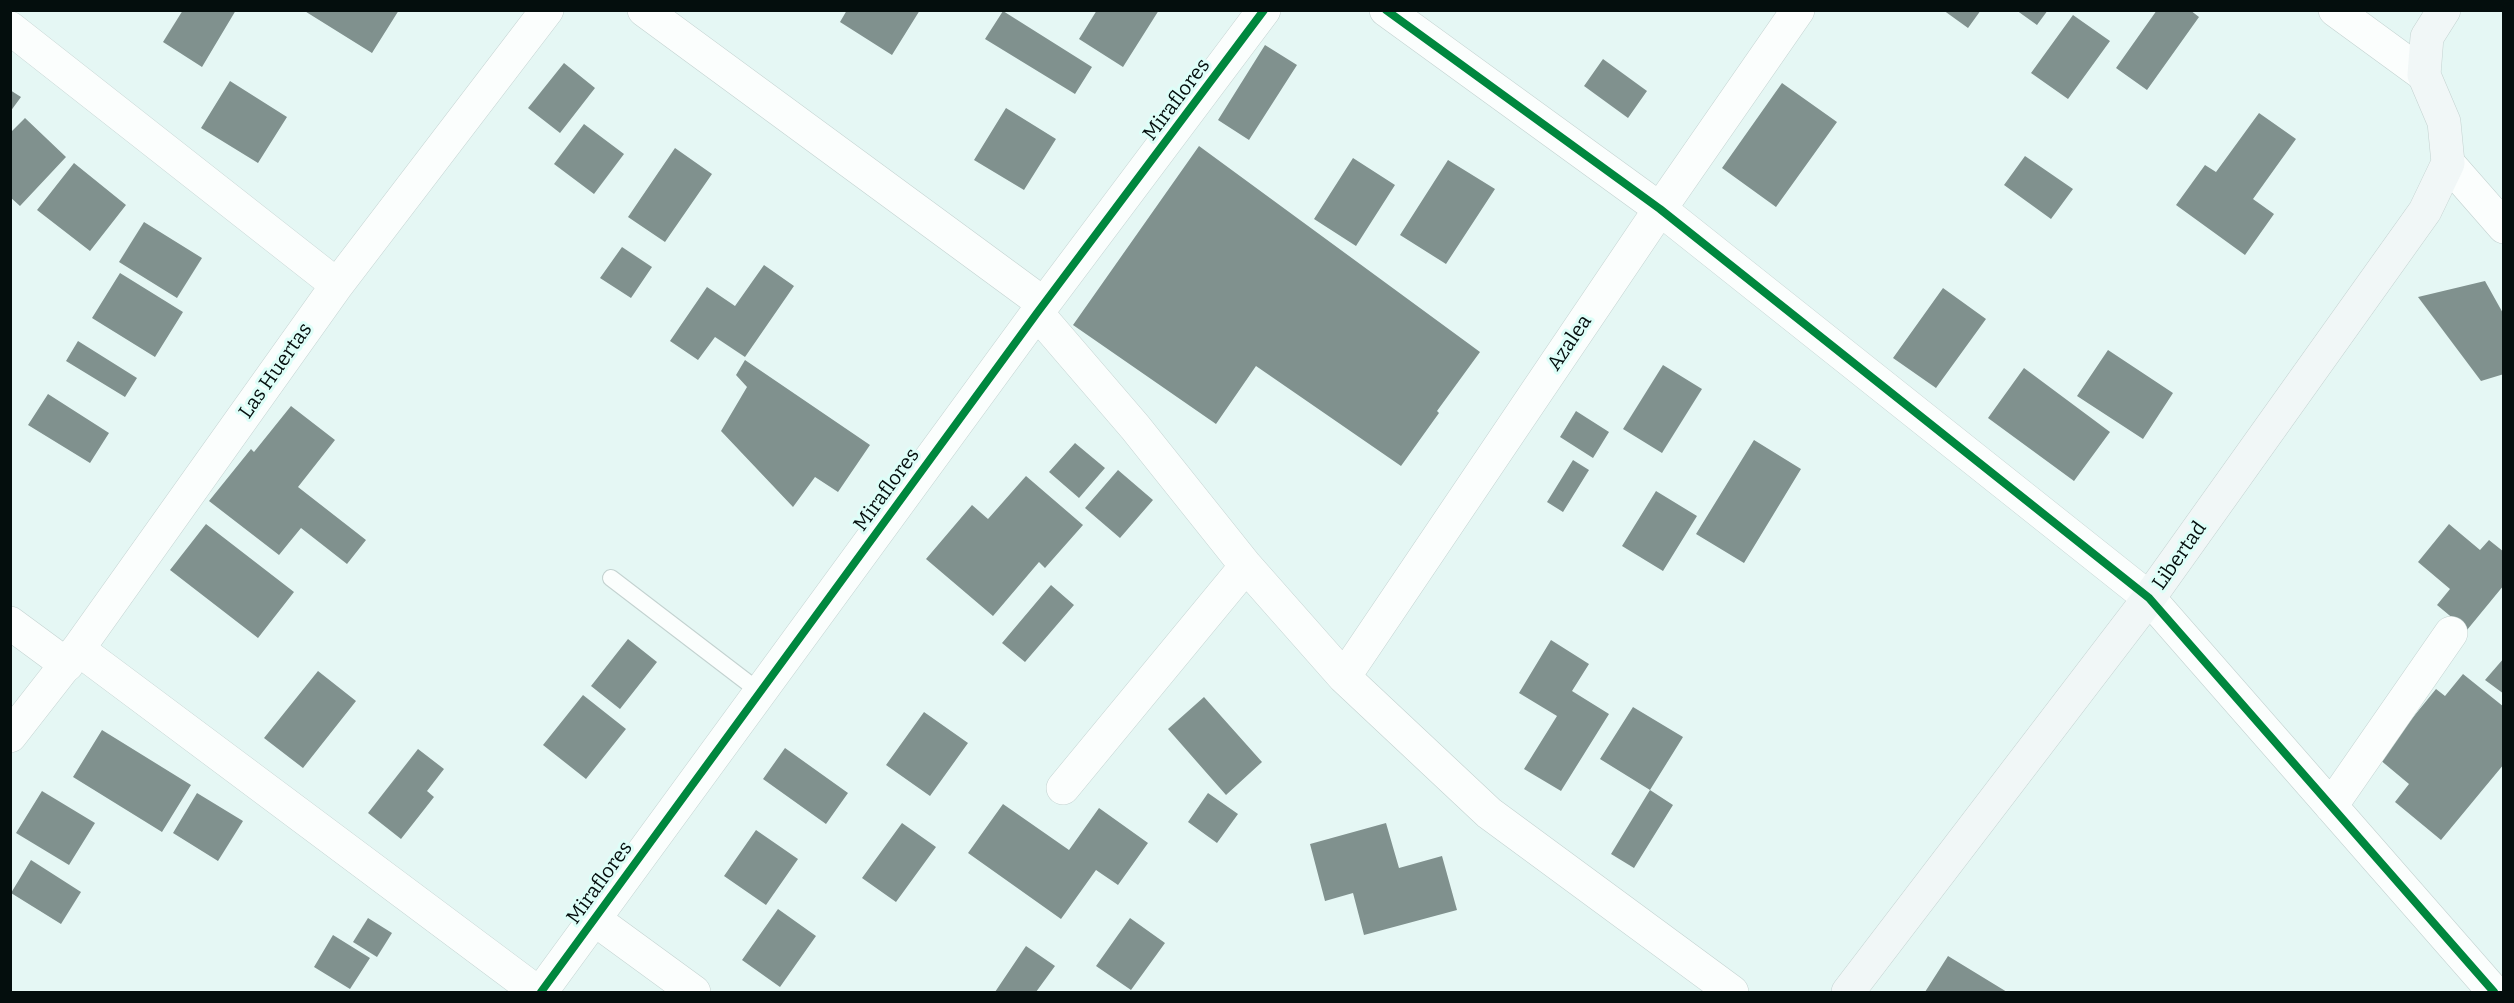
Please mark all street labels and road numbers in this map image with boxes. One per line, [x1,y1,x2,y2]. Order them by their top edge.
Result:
street label: Miraflores [1138,54,1216,146]
street label: Azalea [1543,311,1597,375]
street label: Las Huertas [234,319,318,423]
street label: Miraflores [849,444,925,536]
street label: Libertad [2148,517,2212,595]
street label: Miraflores [562,837,638,929]

